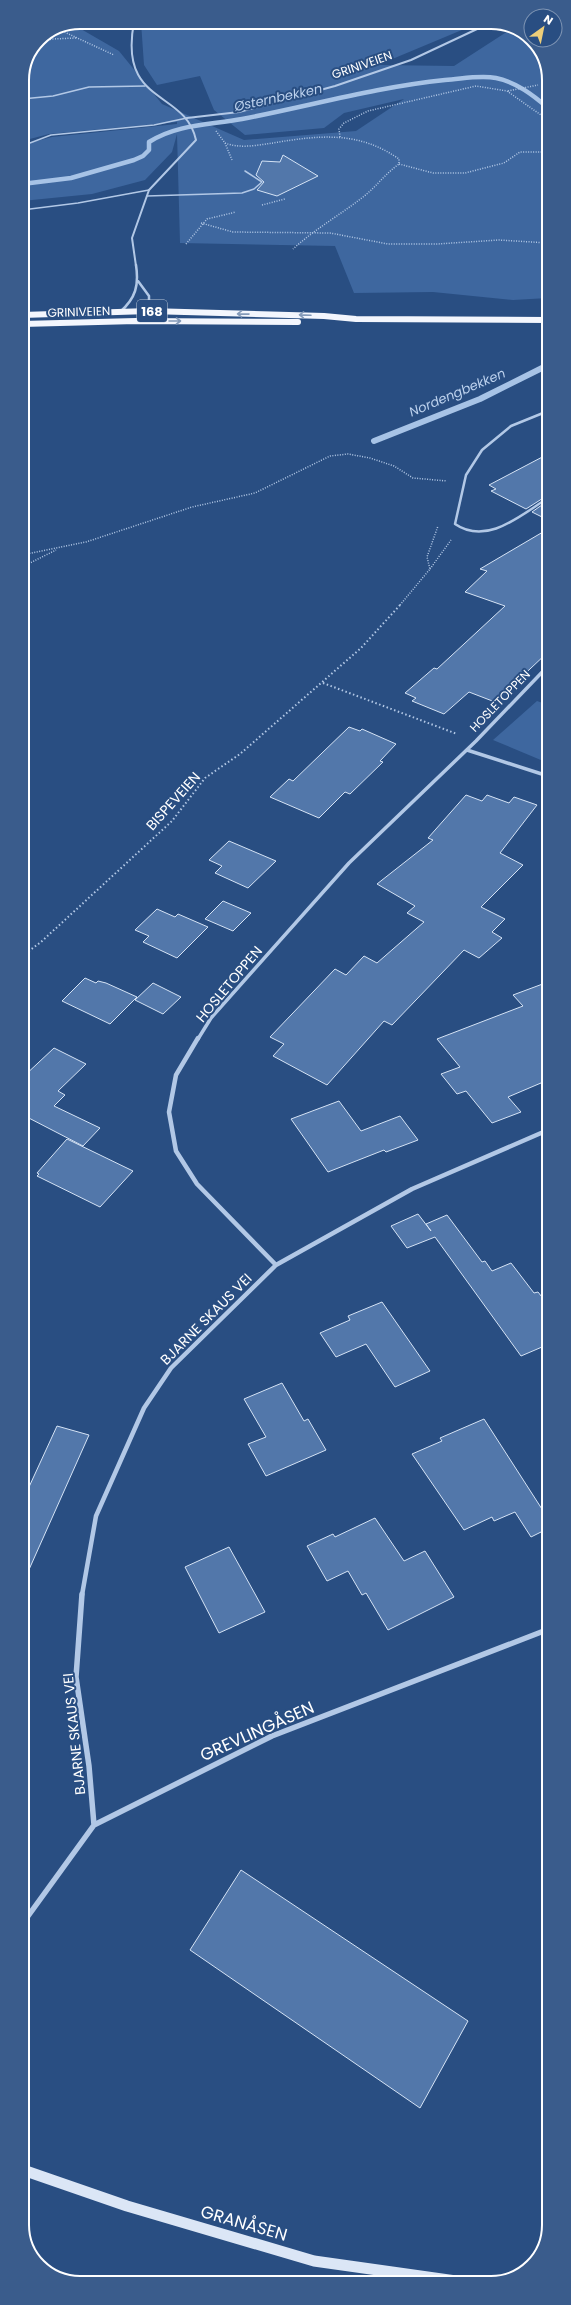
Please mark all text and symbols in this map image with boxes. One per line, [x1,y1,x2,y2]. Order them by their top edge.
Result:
north arrow [523,8,563,48]
text: N [541,11,556,29]
street label: GRINIVEIEN [329,46,394,83]
water label: Østernbekken [231,79,324,116]
road number: 168 [137,300,167,322]
street label: GRINIVEIEN [47,302,111,321]
one-way arrow [237,310,250,318]
one-way arrow [299,312,312,319]
one-way arrow [168,317,181,325]
water label: Nordengbekken [406,364,508,421]
street label: HOSLETOPPEN [466,666,534,736]
street label: BISPEVEIEN [141,767,205,835]
street label: HOSLETOPPEN [191,942,267,1026]
street label: BJARNE SKAUS VEI [156,1269,256,1369]
street label: BJARNE SKAUS VEI [58,1672,90,1796]
street label: GREVLINGÅSEN [196,1695,318,1767]
street label: GRANÅSEN [198,2199,290,2247]

